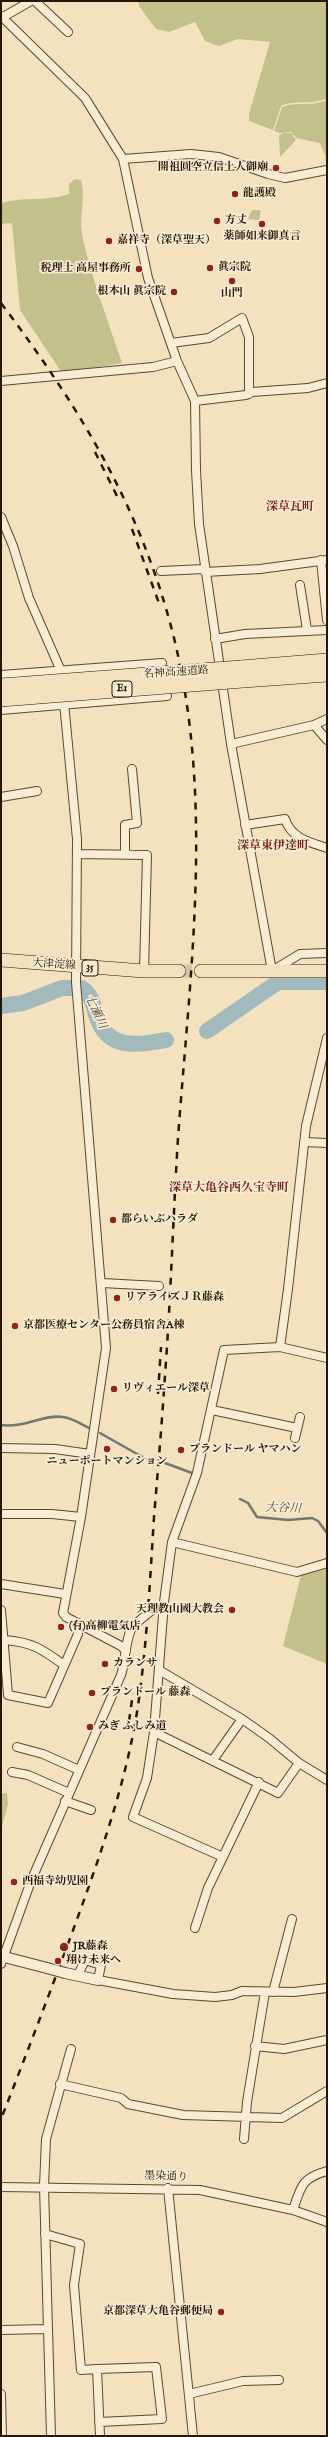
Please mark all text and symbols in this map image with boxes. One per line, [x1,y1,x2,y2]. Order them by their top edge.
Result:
place label: 開祖圓空立信上人御廟 [158,161,268,175]
marker: 開祖圓空立信上人御廟 [271,163,281,173]
place label: 龍護殿 [243,187,276,201]
marker: 龍護殿 [230,189,240,199]
place label: 方丈 [225,214,247,228]
marker: 方丈 [212,216,222,226]
marker: 薬師如来御真言 [257,219,267,229]
place label: 薬師如来御真言 [224,230,300,244]
place label: 嘉祥寺（深草聖天） [117,234,216,248]
marker: 嘉祥寺（深草聖天） [104,236,114,246]
place label: 眞宗院 [218,261,251,275]
place label: 税理士 高屋事務所 [41,262,131,276]
marker: 眞宗院 [205,263,215,273]
marker: 税理士 高屋事務所 [134,264,144,274]
marker: 山門 [227,276,237,286]
place label: 根本山 眞宗院 [98,285,166,299]
marker: 根本山 眞宗院 [169,287,179,297]
place label: 山門 [221,287,243,301]
district label: 深草瓦町 [266,501,314,515]
street label: 名神高速道路 [143,664,209,682]
road number: E1 [112,681,132,697]
district label: 深草東伊達町 [237,840,309,854]
street label: 大津淀線 [32,957,76,973]
road number: 35 [82,960,98,976]
water label: 七瀬川 [81,993,109,1031]
district label: 深草大亀谷西久宝寺町 [169,1182,289,1196]
place label: 都らいぶハラダ [121,1213,198,1227]
marker: 都らいぶハラダ [108,1215,118,1225]
place label: リアライズＪＲ藤森 [125,1291,224,1305]
marker: リアライズＪＲ藤森 [112,1293,122,1303]
place label: 京都医療センター公務員宿舎A棟 [23,1319,184,1333]
marker: 京都医療センター公務員宿舎A棟 [10,1321,20,1331]
place label: リヴィエール深草 [122,1382,210,1396]
marker: リヴィエール深草 [109,1384,119,1394]
place label: プランドール ヤマハン [189,1443,301,1457]
marker: ニューポートマンション [102,1444,112,1454]
marker: プランドール ヤマハン [176,1445,186,1455]
place label: ニューポートマンション [47,1455,167,1469]
water label: 大谷川 [265,1501,301,1517]
place label: 天理教山國大教会 [136,1603,224,1617]
marker: 天理教山國大教会 [227,1605,237,1615]
place label: (有)高柳電気店 [69,1620,141,1634]
marker: (有)高柳電気店 [56,1622,66,1632]
place label: カランサ [113,1657,157,1671]
marker: カランサ [100,1659,110,1669]
place label: プランドール 藤森 [100,1686,190,1700]
marker: プランドール 藤森 [87,1688,97,1698]
place label: みぎ ふしみ道 [98,1720,166,1734]
marker: みぎ ふしみ道 [85,1722,95,1732]
place label: 西福寺幼児園 [22,1875,88,1889]
marker: 西福寺幼児園 [9,1877,19,1887]
place label: JR藤森 [73,1940,108,1954]
marker: JR藤森 [58,1941,70,1953]
place label: 翔け未来へ [66,1954,121,1968]
marker: 翔け未来へ [53,1956,63,1966]
street label: 墨染通り [144,2170,188,2184]
place label: 京都深草大亀谷郵便局 [103,2305,213,2319]
marker: 京都深草大亀谷郵便局 [216,2307,226,2317]

